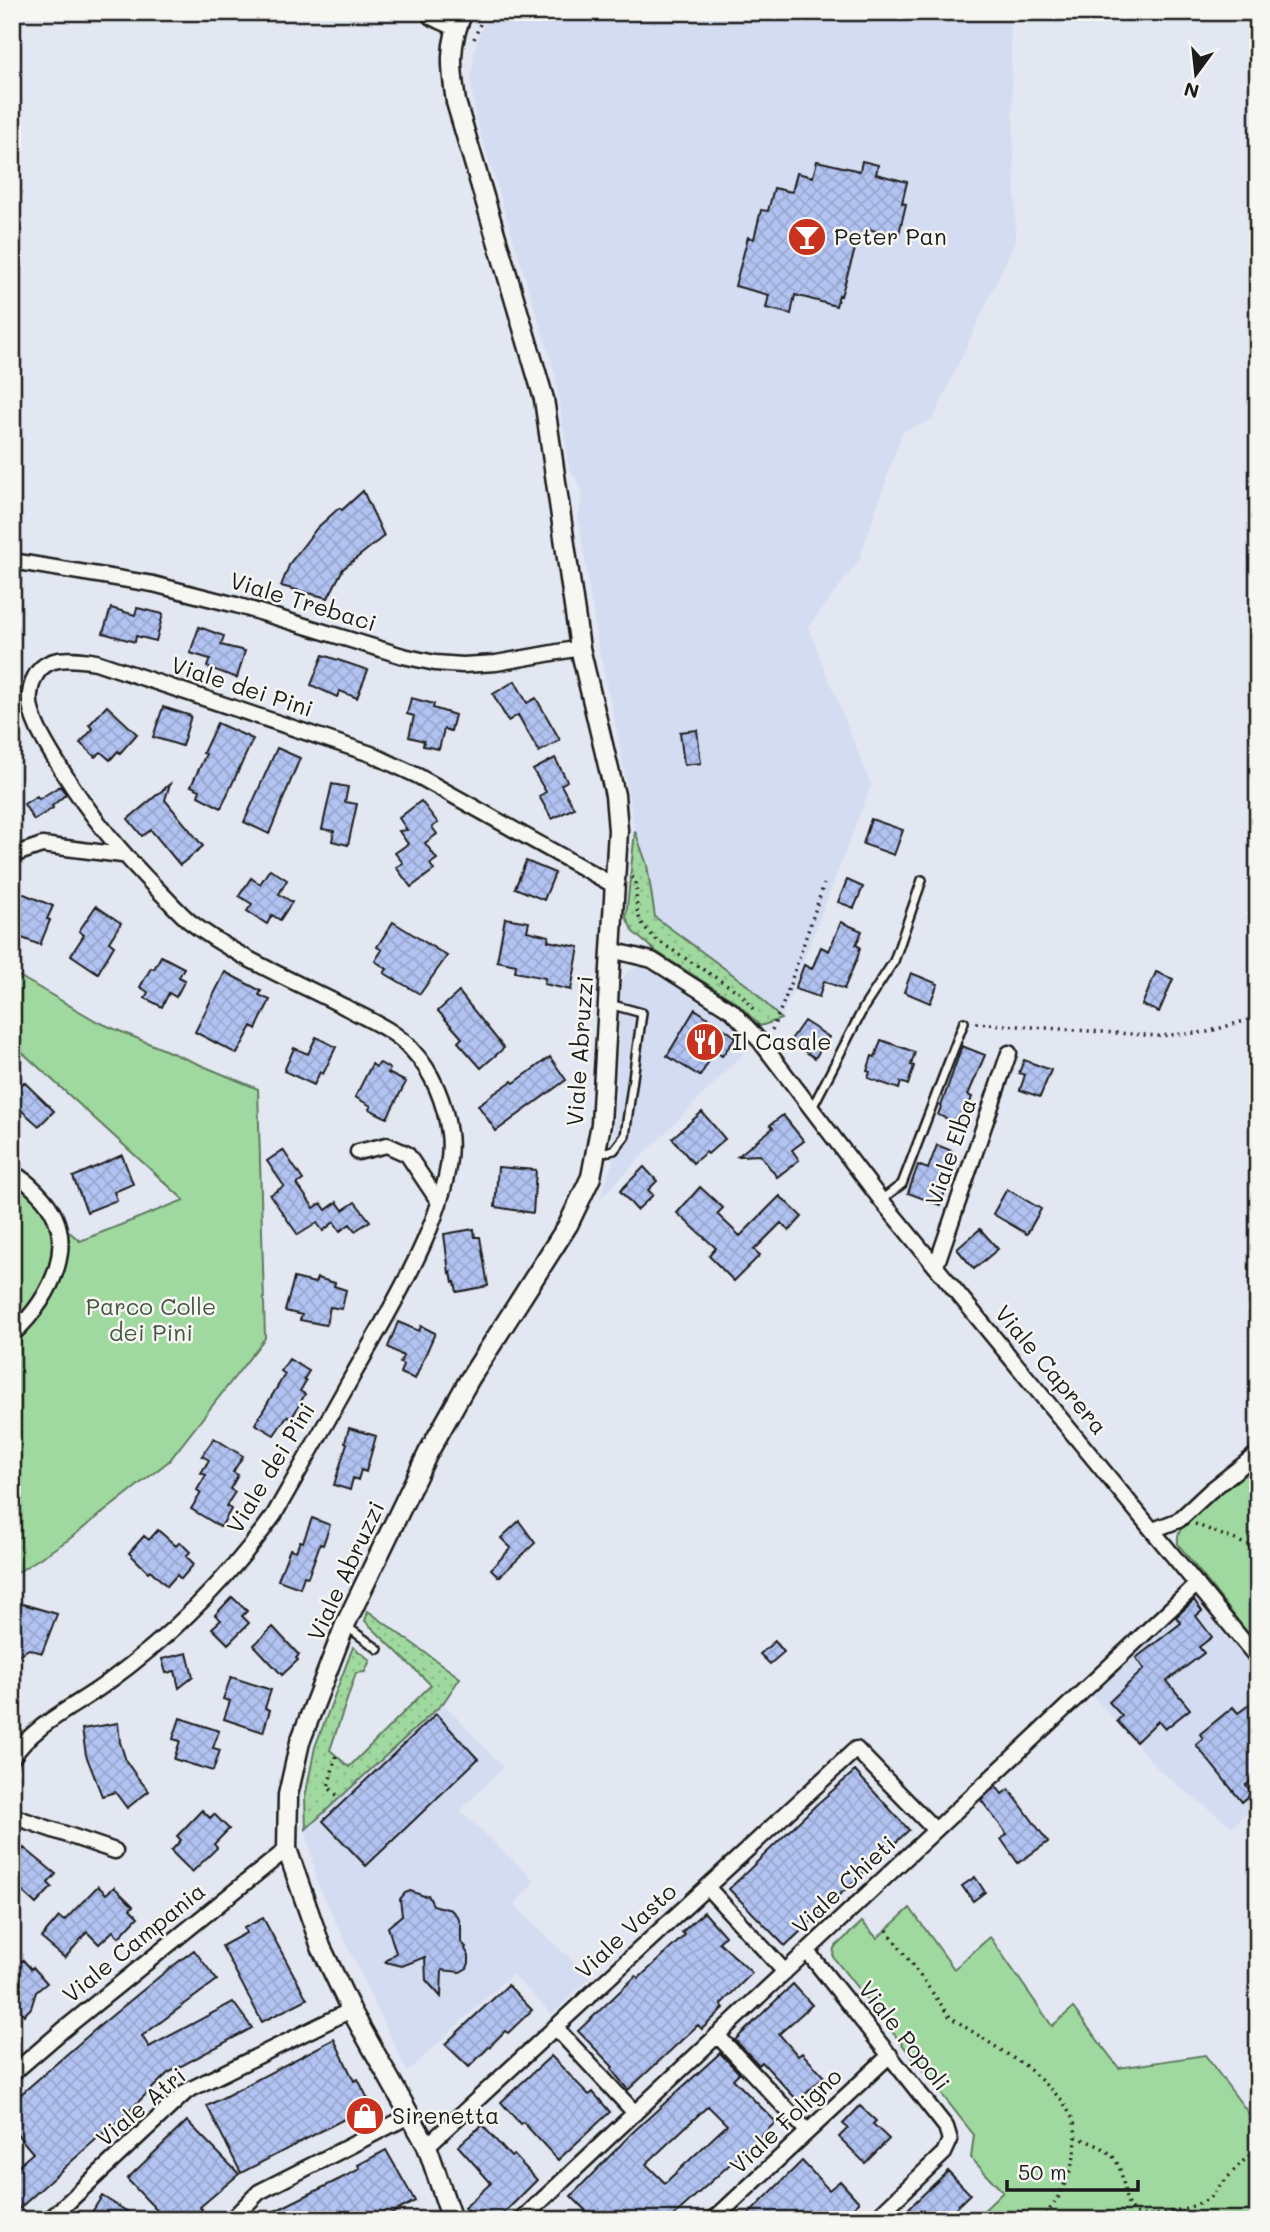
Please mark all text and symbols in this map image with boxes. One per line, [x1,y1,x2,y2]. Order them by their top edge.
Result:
north arrow [1162,38,1232,108]
text: N [1181,77,1202,105]
bar icon: Peter Pan [786,216,828,258]
place label: Peter Pan [834,221,947,251]
street label: Viale Trebaci [226,565,380,638]
street label: Viale dei Pini [167,649,317,723]
street label: Viale Abruzzi [559,975,599,1127]
restaurant icon: Il Casale [684,1021,726,1063]
place label: Il Casale [732,1026,831,1056]
street label: Viale Elba [918,1094,982,1209]
park label: Parco Colle dei Pini [86,1291,216,1347]
street label: Viale Caprera [989,1298,1115,1440]
street label: Viale dei Pini [219,1396,321,1538]
street label: Viale Abruzzi [300,1496,391,1645]
street label: Viale Chieti [785,1829,902,1940]
street label: Viale Campania [56,1875,211,2009]
street label: Viale Vasto [568,1876,682,1985]
street label: Viale Popoli [852,1974,957,2097]
street label: Viale Atri [89,2060,191,2152]
street label: Viale Foligno [723,2061,848,2180]
shop icon: Sirenetta [344,2095,386,2137]
place label: Sirenetta [392,2100,499,2130]
scale bar [1007,2148,1139,2192]
text: 50 m [1018,2158,1067,2185]

